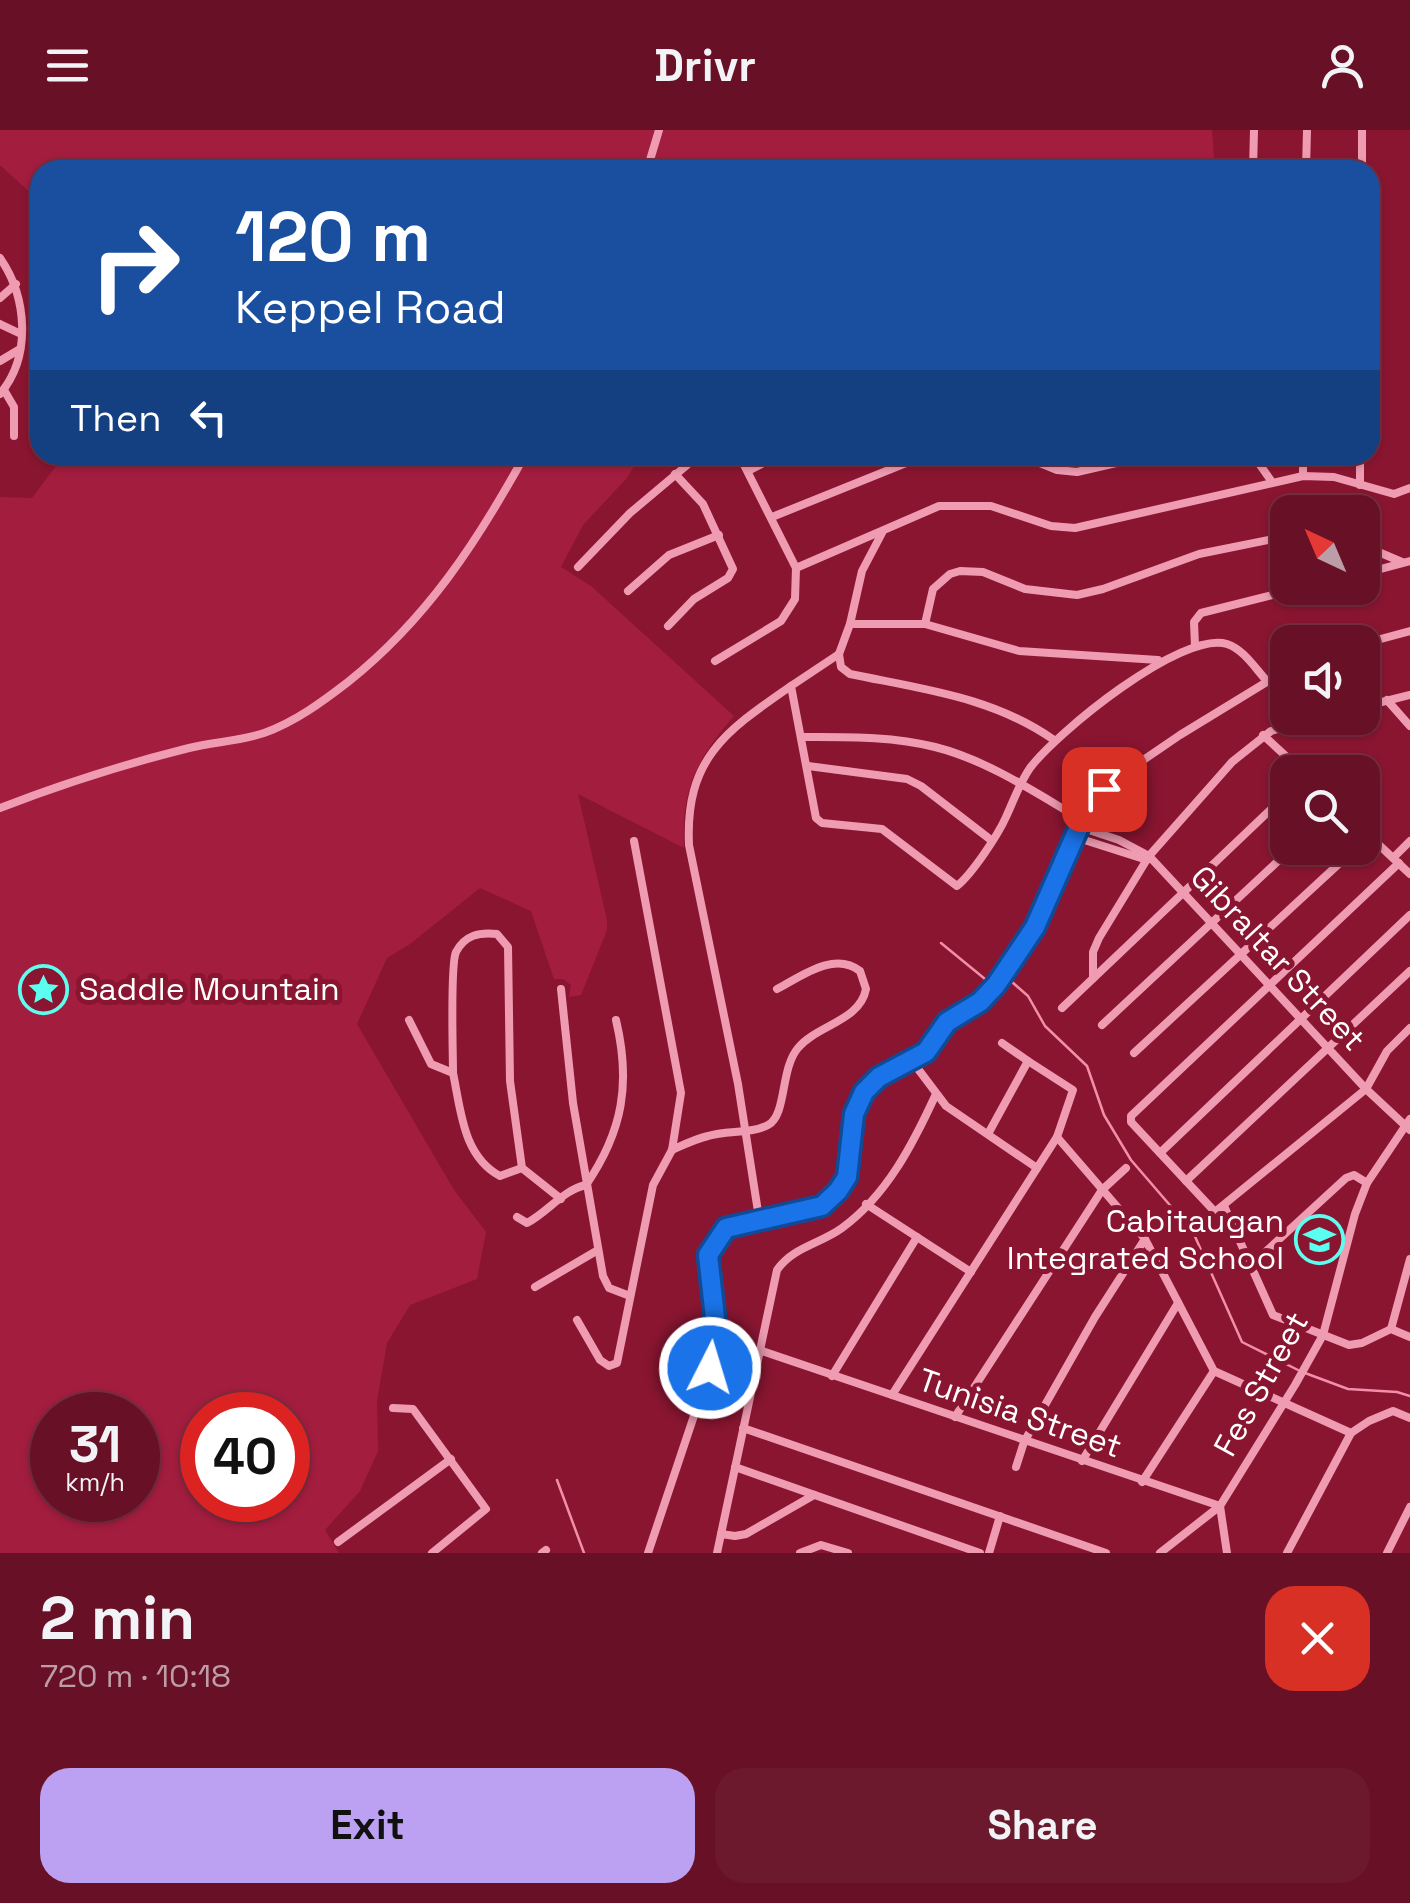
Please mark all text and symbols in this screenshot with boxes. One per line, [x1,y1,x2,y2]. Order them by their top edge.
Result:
text: Drivr [654,37,756,94]
icon: menu [40,38,95,93]
icon: person [1315,38,1370,93]
text: 120 m [235,192,431,281]
icon: right [70,200,200,330]
text: Keppel Road [235,279,506,336]
icon: left [181,390,236,445]
text: Then [70,394,161,442]
north arrow [1270,495,1380,605]
map controls [1270,495,1380,865]
button: sound [1270,625,1380,735]
pin [1062,747,1147,832]
button: search [1270,755,1380,865]
icon: arrive [1077,762,1132,817]
street label: Gibraltar Street [1182,857,1374,1059]
place icon: Saddle Mountain [18,963,70,1015]
place label: Saddle Mountain [79,969,340,1009]
place label: Cabitaugan Integrated School [1007,1201,1284,1278]
school or university icon: Cabitaugan Integrated School [1293,1213,1345,1265]
street label: Fes Street [1205,1305,1317,1463]
position arrow [658,1316,762,1420]
street label: Tunisia Street [913,1359,1127,1467]
speed limit sign: 40 [180,1392,310,1522]
text: 31 [69,1413,121,1477]
text: km/h [65,1466,125,1498]
text: 2 min [40,1580,195,1657]
button: close [1265,1586,1370,1691]
text: 720 m · 10:18 [40,1656,231,1696]
button: Exit [40,1768,695,1883]
button: Share [715,1768,1370,1883]

